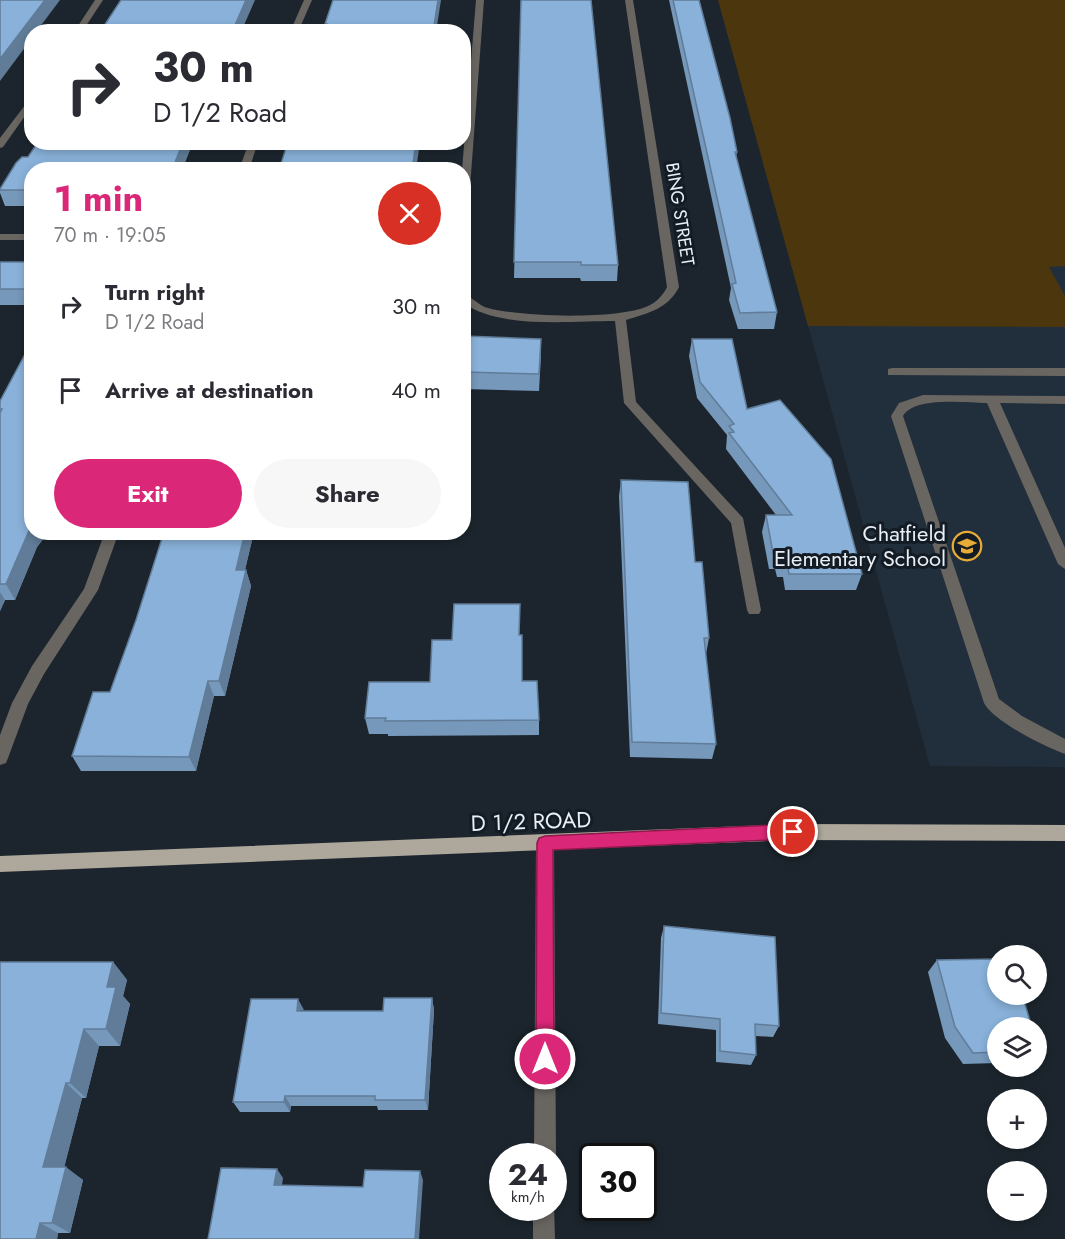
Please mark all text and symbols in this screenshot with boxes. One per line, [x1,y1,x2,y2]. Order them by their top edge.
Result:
text: 30 m [153,37,254,98]
icon: right [54,48,132,126]
text: D 1/2 Road [153,93,287,132]
street label: BING STREET [659,160,701,268]
text: 1 min [54,172,143,224]
button: close [378,182,441,245]
text: 70 m · 19:05 [54,221,166,250]
text: Turn right [105,276,205,308]
icon: right [54,290,87,323]
text: 30 m [392,290,441,322]
text: D 1/2 Road [105,308,204,337]
icon: arrive [54,374,87,407]
text: Arrive at destination [105,374,314,406]
text: 40 m [391,374,441,406]
button: Exit [54,459,242,528]
button: Share [254,459,441,528]
place label: Chatfield Elementary School [774,517,946,574]
school or university icon: Chatfield Elementary School [951,530,983,562]
street label: D 1/2 ROAD [470,803,592,839]
pin [767,806,818,857]
icon: arrive [776,815,809,848]
map controls [987,945,1047,1221]
button: search [987,945,1047,1005]
button: layers [987,1017,1047,1077]
position arrow [513,1027,577,1091]
button: + [987,1089,1047,1149]
speed limit sign: 30 [579,1143,657,1221]
text: 24 [508,1153,548,1196]
button: − [987,1161,1047,1221]
text: km/h [511,1186,545,1208]

